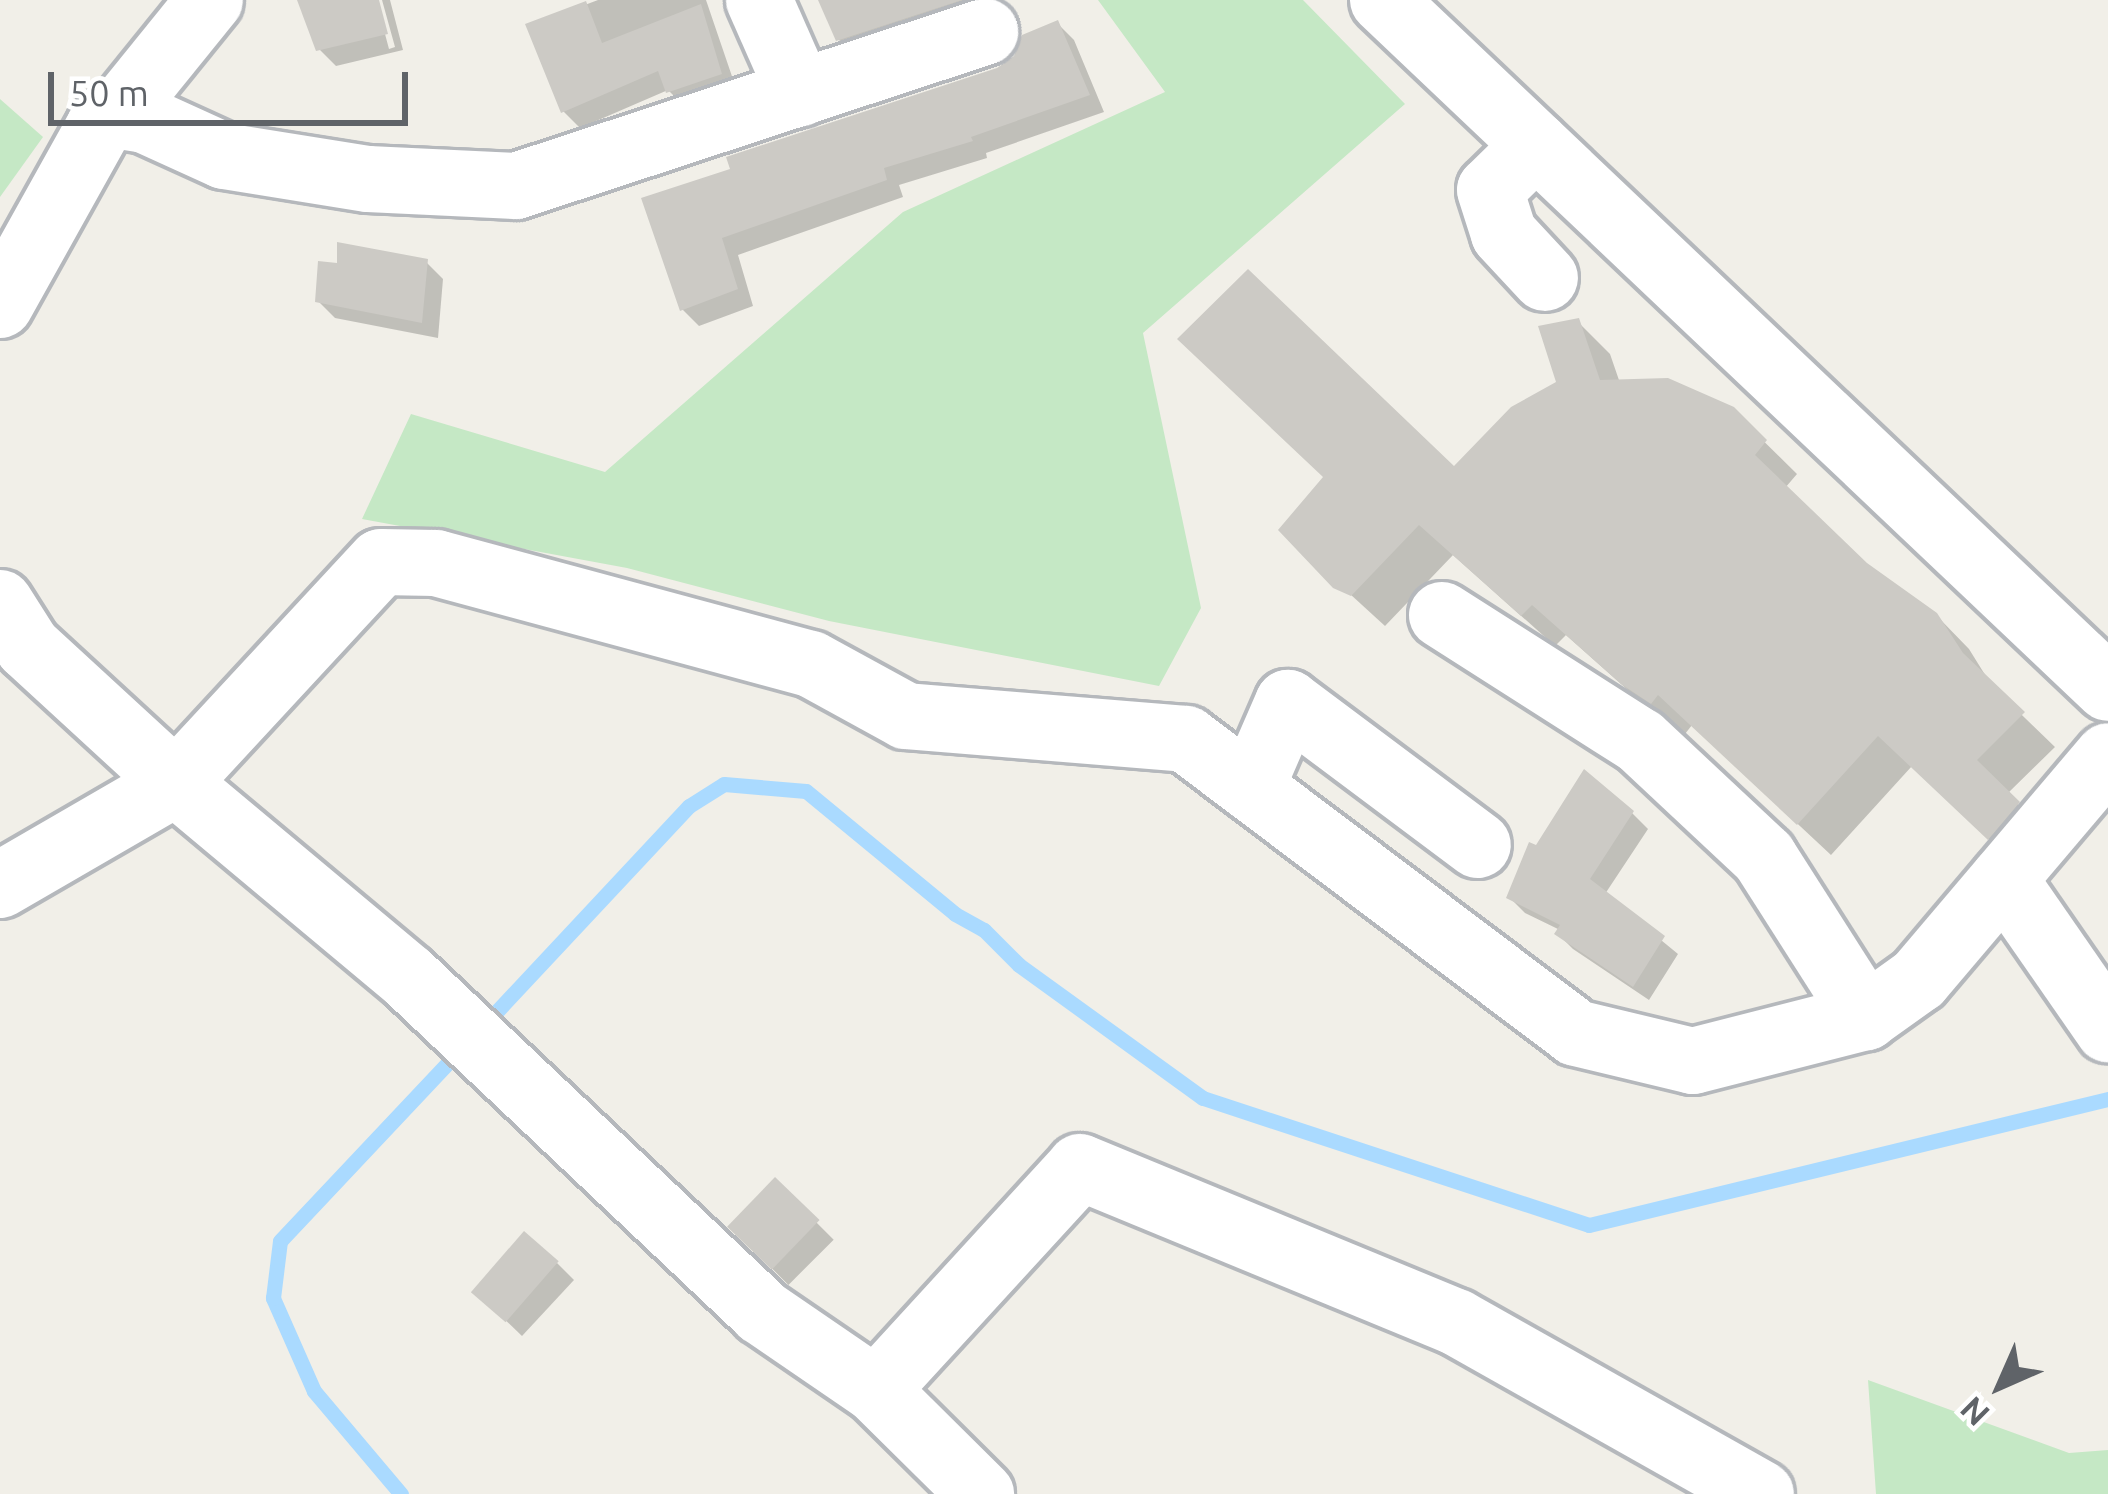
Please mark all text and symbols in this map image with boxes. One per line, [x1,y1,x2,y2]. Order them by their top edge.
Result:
scale bar [54,48,414,122]
text: 50 m [69,72,149,113]
north arrow [1940,1326,2060,1446]
text: N [1952,1390,1996,1434]

